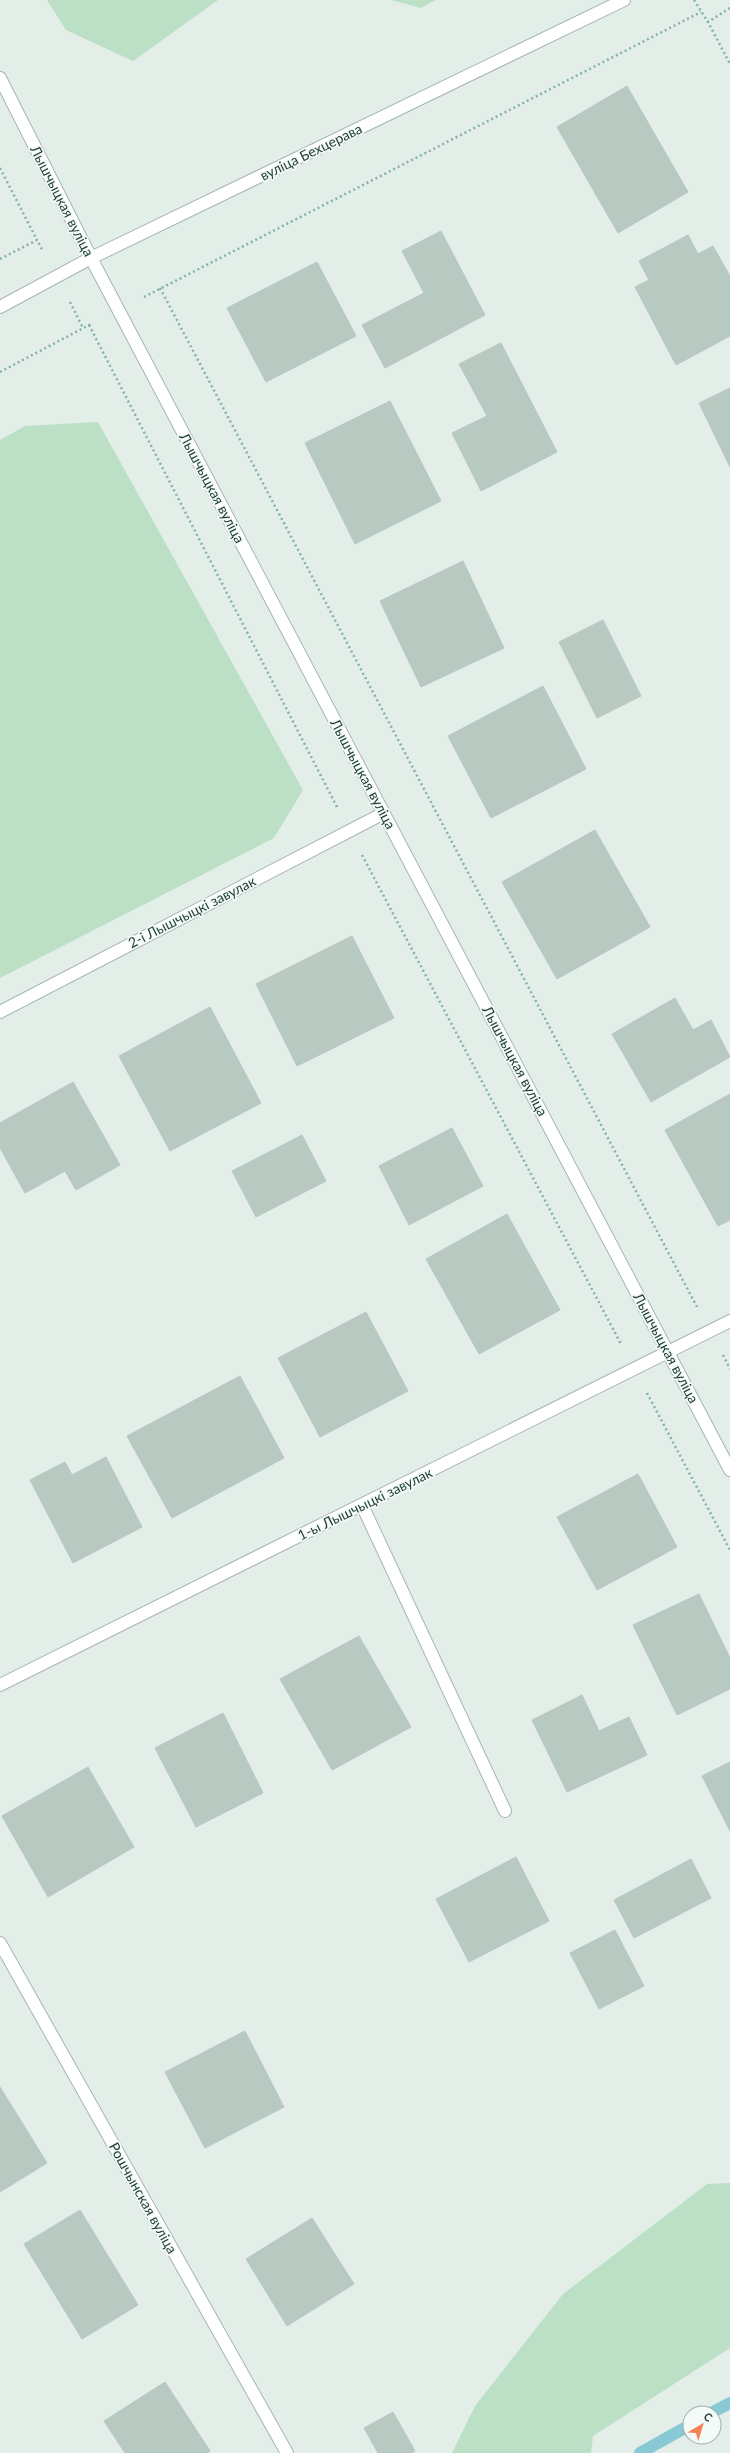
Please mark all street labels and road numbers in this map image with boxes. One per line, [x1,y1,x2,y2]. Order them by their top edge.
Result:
street label: вуліца Бехцерава [257,120,365,184]
street label: Лышчыцкая вуліца [27,141,98,259]
street label: Лышчыцкая вуліца [176,429,249,546]
street label: Лышчыцкая вуліца [327,715,400,832]
street label: 2-і Лышчыцкі завулак [125,872,259,951]
street label: Лышчыцкая вуліца [479,1002,552,1119]
street label: Лышчыцкая вуліца [630,1289,703,1406]
street label: 1-ы Лышчыцкі завулак [295,1463,436,1544]
street label: Рошчынская вуліца [106,2139,181,2256]

